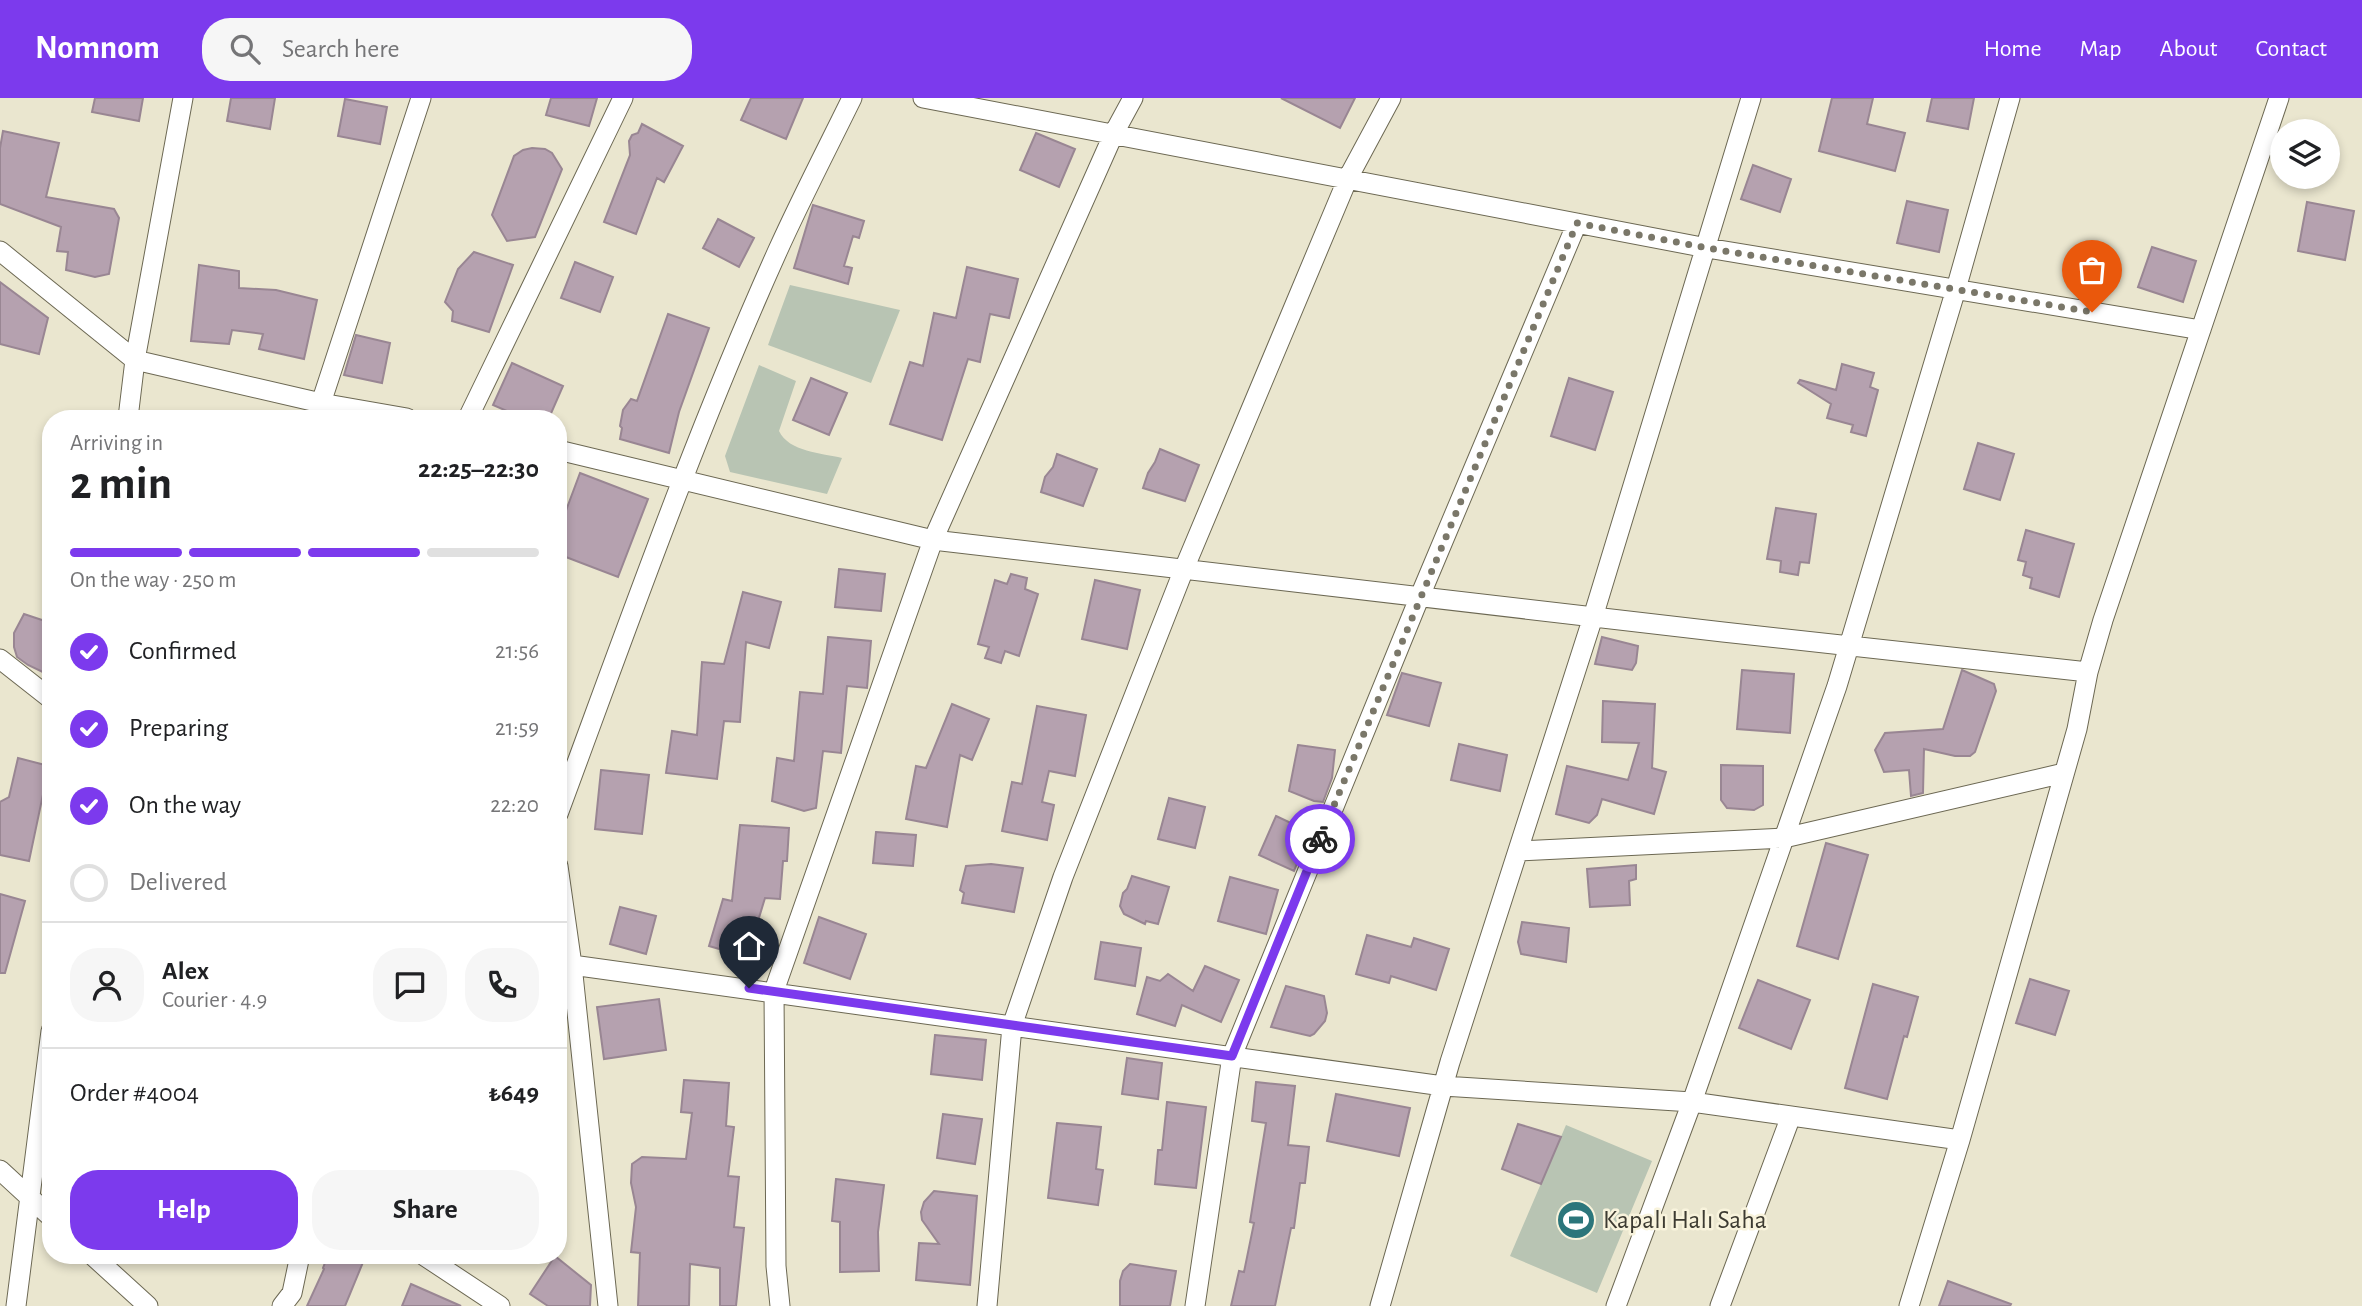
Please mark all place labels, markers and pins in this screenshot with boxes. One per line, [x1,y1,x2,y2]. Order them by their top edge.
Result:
pin [2062,240,2122,312]
pin [719,916,779,988]
sports icon: Kapalı Halı Saha [1555,1199,1597,1241]
place label: Kapalı Halı Saha [1603,1207,1767,1233]

